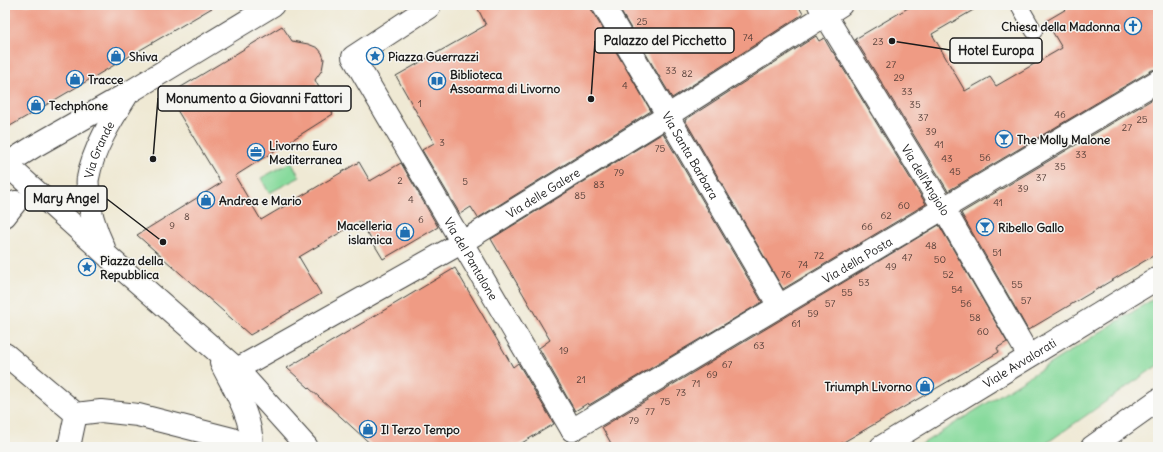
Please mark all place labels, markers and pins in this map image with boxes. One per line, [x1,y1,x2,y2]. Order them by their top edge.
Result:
church icon: Chiesa della Madonna [1123,16,1143,36]
place label: Chiesa della Madonna [1001,19,1120,34]
callout: Palazzo del Picchetto [595,28,734,53]
callout: Hotel Europa [950,38,1042,63]
shop icon: Shiva [106,46,126,66]
place icon: Piazza Guerrazzi [365,46,385,66]
place label: Shiva [129,49,158,64]
place label: Piazza Guerrazzi [388,49,479,64]
place label: Biblioteca Assoarma di Livorno [450,67,561,96]
shop icon: Tracce [65,69,85,89]
library icon: Biblioteca Assoarma di Livorno [427,71,447,91]
place label: Tracce [88,72,124,87]
callout: Monumento a Giovanni Fattori [158,86,351,111]
shop icon: Techphone [26,95,46,115]
place label: Techphone [49,98,108,114]
bar icon: The Molly Malone [994,129,1014,149]
place label: The Molly Malone [1017,132,1111,148]
place label: Livorno Euro Mediterranea [269,138,342,167]
office icon: Livorno Euro Mediterranea [246,142,266,162]
callout: Mary Angel [25,186,107,211]
shop icon: Andrea e Mario [196,190,216,210]
place label: Andrea e Mario [219,193,302,208]
bar icon: Ribello Gallo [975,217,995,237]
place label: Macelleria islamica [337,218,392,247]
place label: Ribello Gallo [998,220,1064,235]
shop icon: Macelleria islamica [395,222,415,242]
place label: Piazza della Repubblica [100,253,164,283]
place icon: Piazza della Repubblica [77,257,97,277]
shop icon: Triumph Livorno [915,376,935,396]
place label: Triumph Livorno [824,379,912,395]
shop icon: Il Terzo Tempo [358,419,378,439]
place label: Il Terzo Tempo [381,422,460,438]

